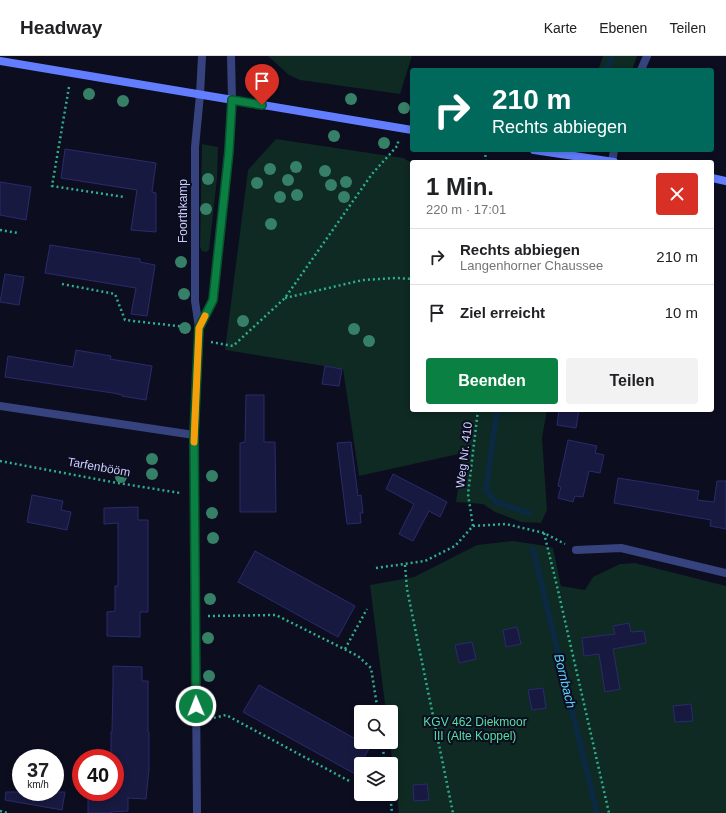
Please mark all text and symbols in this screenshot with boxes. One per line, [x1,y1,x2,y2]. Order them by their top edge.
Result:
text: Headway [20,17,102,38]
text: Karte [544,20,577,36]
text: Ebenen [599,20,647,36]
text: Teilen [669,20,706,36]
pin [245,64,279,105]
icon: arrive [251,70,273,92]
icon: right [426,84,478,136]
text: 210 m [492,84,571,115]
text: Rechts abbiegen [492,117,627,137]
text: 1 Min. [426,173,494,200]
button: close [656,173,698,215]
street label: Foorthkamp [176,179,190,243]
text: 220 m · 17:01 [426,202,506,217]
text: Rechts abbiegen [460,241,580,258]
icon: right [426,246,448,268]
text: 210 m [656,248,698,265]
text: Langenhorner Chaussee [460,258,603,273]
icon: arrive [426,302,448,324]
text: Ziel erreicht [460,304,545,321]
text: 10 m [665,304,698,321]
button: Beenden [426,358,558,404]
button: Teilen [566,358,698,404]
street label: Weg Nr. 410 [453,421,475,489]
street label: Tarfenbööm [67,455,131,479]
water label: Bornbach [551,652,579,710]
position arrow [175,685,217,727]
map controls [354,705,398,801]
button: search [354,705,398,749]
park label: KGV 462 Diekmoor III (Alte Koppel) [423,715,527,743]
speed limit sign: 40 [72,749,124,801]
button: layers [354,757,398,801]
text: 37 [27,759,49,781]
text: km/h [27,779,49,790]

